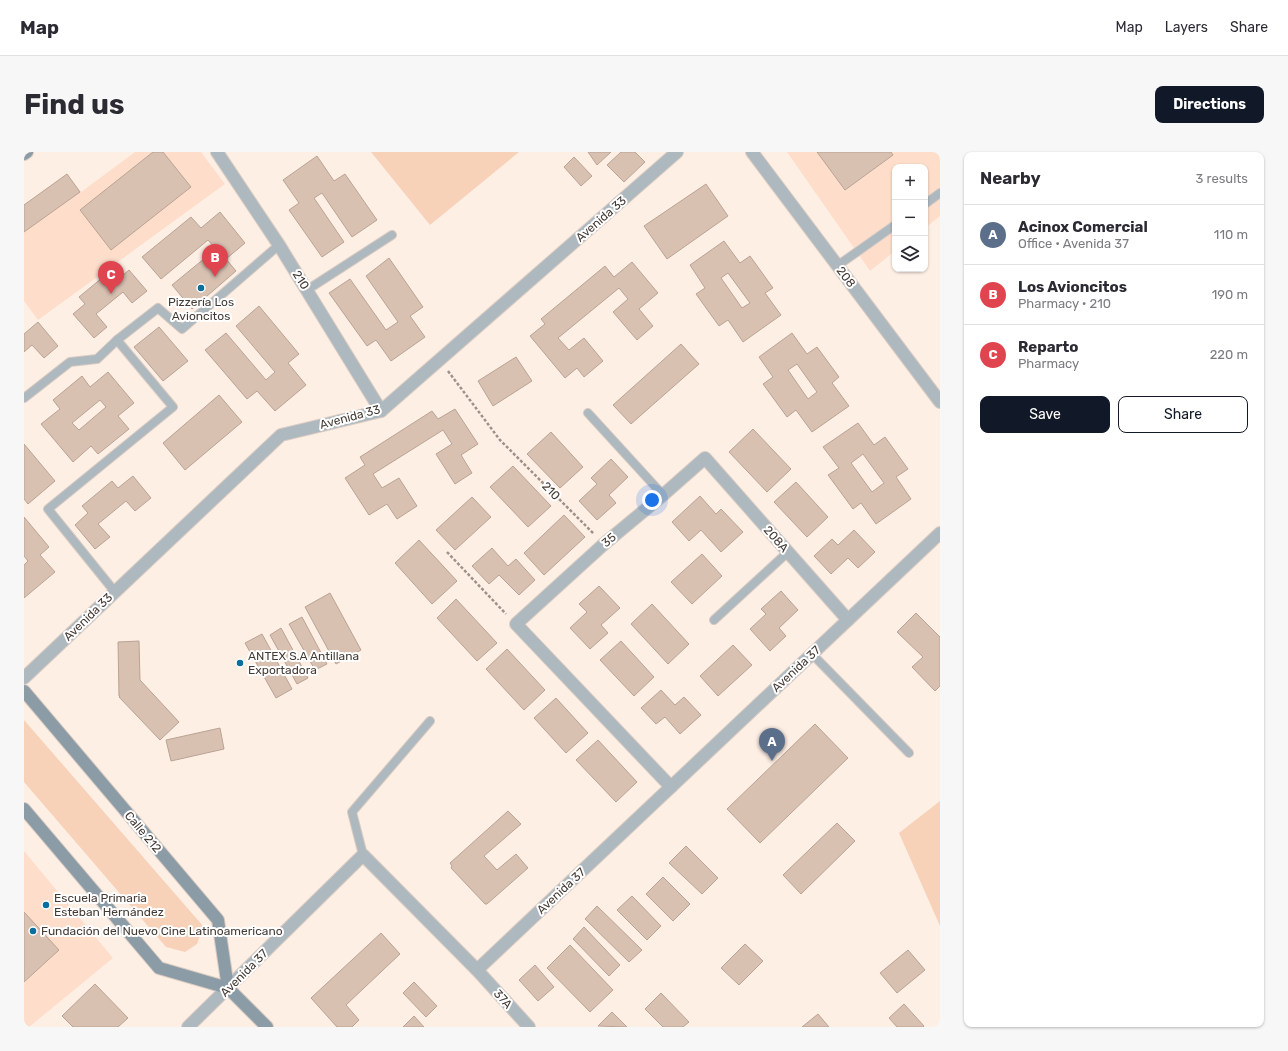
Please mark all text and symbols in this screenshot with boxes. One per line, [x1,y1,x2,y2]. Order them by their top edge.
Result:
text: Map [20,16,59,39]
text: Map [1116,19,1143,36]
text: Layers [1165,19,1208,36]
text: Share [1230,19,1268,36]
button: Directions [1155,86,1264,123]
text: Find us [24,88,124,121]
map controls [892,164,928,272]
button: + [892,164,928,200]
text: Nearby [980,168,1041,188]
text: 3 results [1196,171,1248,186]
street label: Avenida 33 [573,193,629,245]
button: − [892,200,928,236]
text: Acinox Comercial [1018,218,1148,236]
text: A [988,227,998,242]
text: 110 m [1214,227,1248,242]
button: layers [892,236,928,272]
text: Office · Avenida 37 [1018,236,1129,251]
pin: B [202,244,228,277]
pin: C [98,261,124,294]
street label: 208 [834,264,858,290]
street label: 210 [290,268,312,292]
text: Los Avioncitos [1018,278,1127,296]
marker: Pizzería Los Avioncitos [196,283,206,293]
text: B [988,287,998,302]
text: 190 m [1212,287,1248,302]
place label: Pizzería Los Avioncitos [168,295,234,323]
text: Pharmacy · 210 [1018,296,1111,311]
text: Reparto [1018,338,1078,356]
text: C [988,347,998,362]
text: 220 m [1210,347,1248,362]
text: Pharmacy [1018,356,1079,371]
button: Save [980,396,1110,433]
button: Share [1118,396,1248,433]
street label: Avenida 33 [318,402,382,432]
street label: 210 [539,479,563,503]
your location [642,490,662,510]
street label: 208A [761,523,791,555]
street label: 35 [599,530,619,550]
street label: Avenida 33 [61,590,115,644]
street label: Avenida 37 [769,643,823,695]
place label: ANTEX S.A Antillana Exportadora [248,649,359,677]
marker: ANTEX S.A Antillana Exportadora [235,658,245,668]
pin: A [759,728,785,761]
street label: Calle 212 [122,809,164,855]
street label: Avenida 37 [534,865,588,917]
place label: Escuela Primaria Esteban Hernández [54,891,164,919]
marker: Escuela Primaria Esteban Hernández [41,900,51,910]
place label: Fundación del Nuevo Cine Latinoamericano [41,924,283,938]
marker: Fundación del Nuevo Cine Latinoamericano [28,926,38,936]
street label: Avenida 37 [217,946,271,1000]
street label: 37A [491,987,515,1011]

